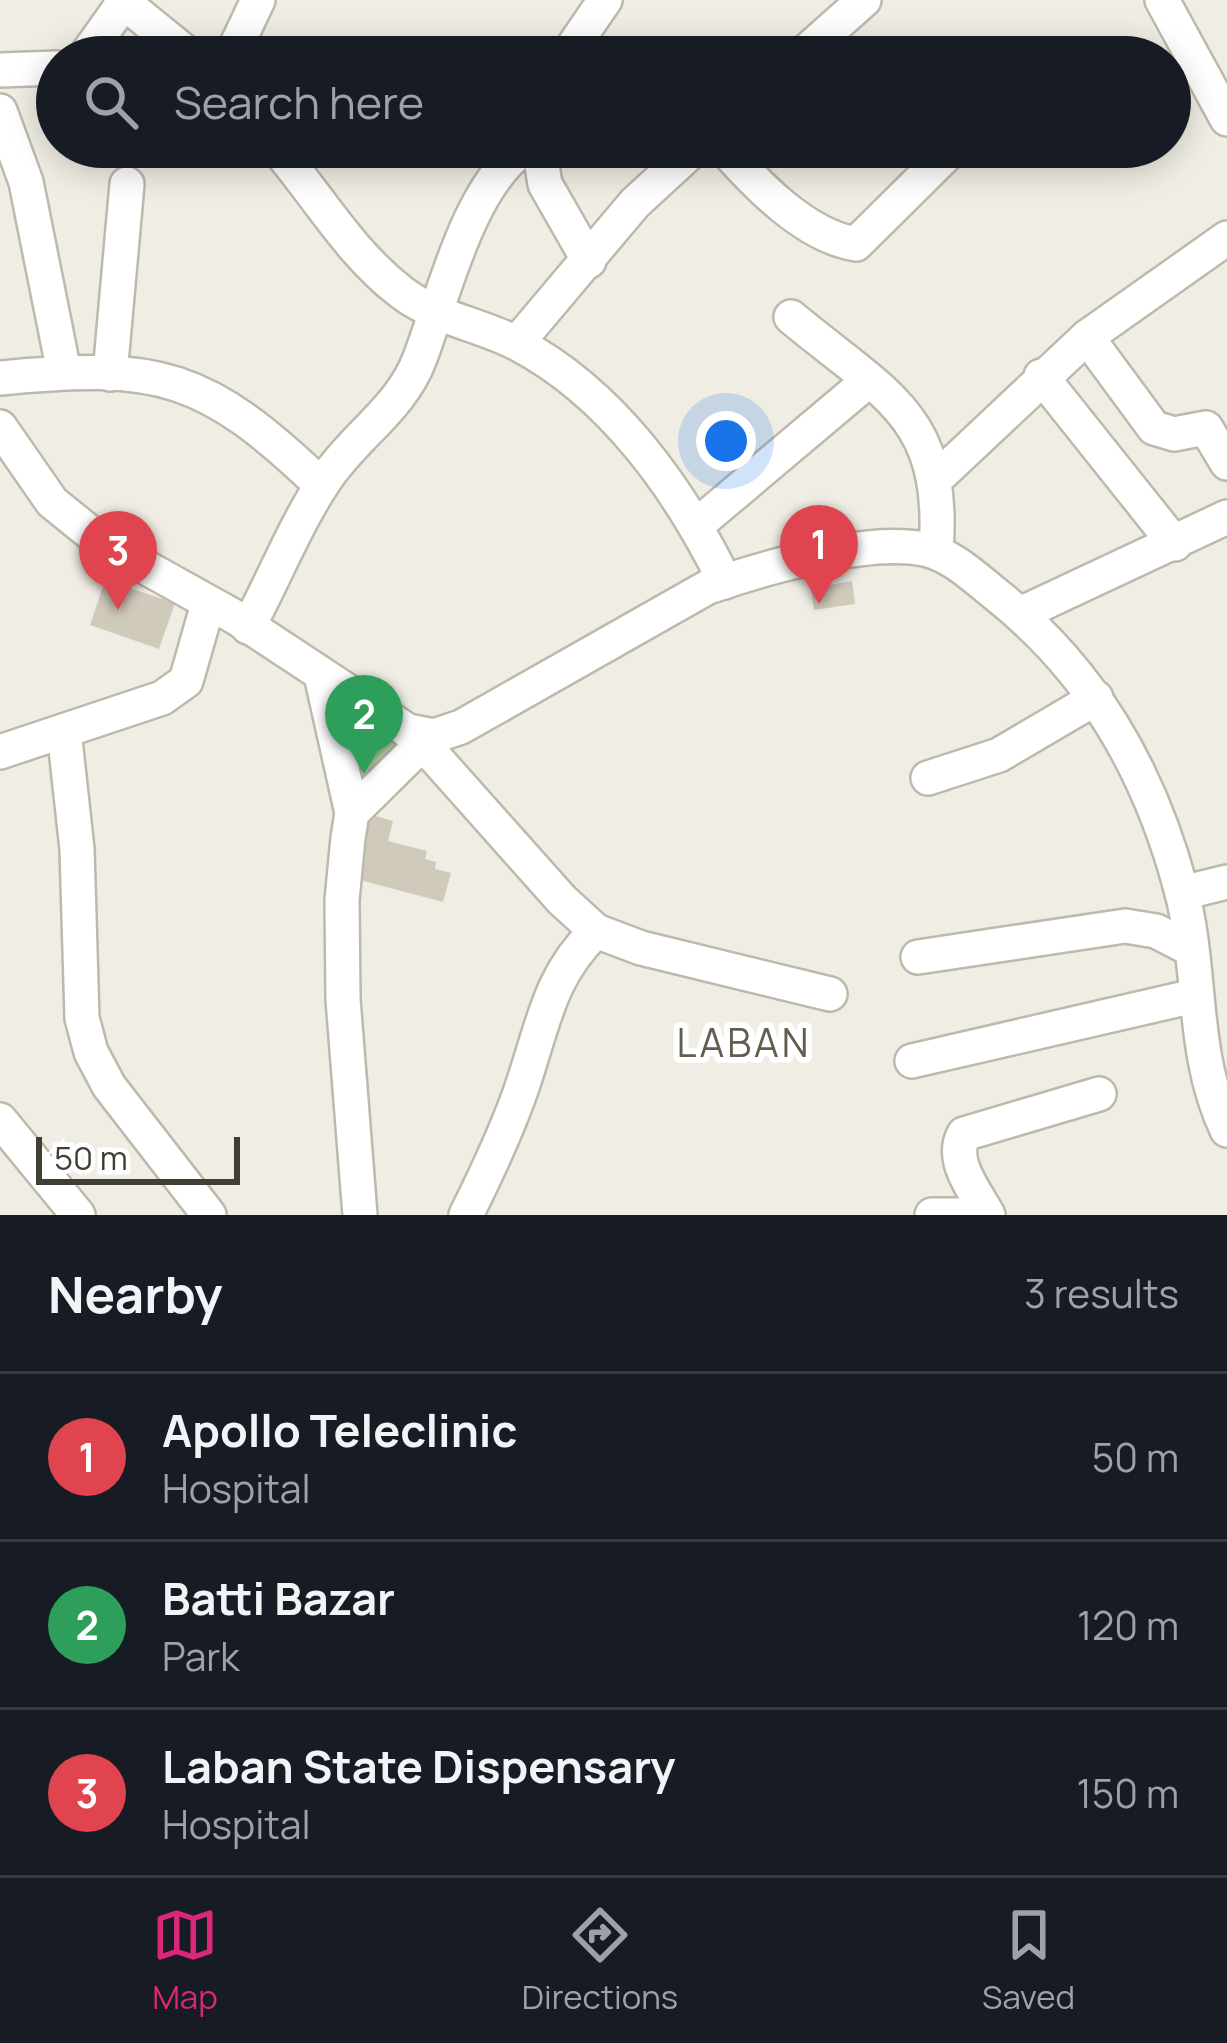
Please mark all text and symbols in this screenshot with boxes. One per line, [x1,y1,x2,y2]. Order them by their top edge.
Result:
search box [36,36,1191,168]
icon: search [78,69,144,135]
text: Search here [174,71,424,133]
your location [696,411,756,471]
pin: 1 [780,505,858,604]
pin: 3 [79,511,157,610]
pin: 2 [325,675,403,774]
district label: LABAN [677,1015,811,1069]
scale bar [36,1131,240,1184]
text: 50 m [54,1135,128,1180]
text: Nearby [48,1259,223,1328]
text: 3 results [1024,1266,1179,1320]
text: Apollo Teleclinic [162,1399,517,1461]
text: 1 [78,1430,96,1484]
text: 50 m [1092,1430,1179,1484]
text: Hospital [162,1461,311,1515]
text: Batti Bazar [162,1567,395,1629]
text: 2 [75,1598,99,1652]
text: 120 m [1077,1598,1179,1652]
text: Park [162,1629,240,1683]
text: Laban State Dispensary [162,1735,676,1797]
text: 3 [76,1766,98,1820]
text: 150 m [1077,1766,1179,1820]
text: Hospital [162,1797,311,1851]
tab: Map [152,1902,218,2019]
tab: Directions [522,1902,678,2019]
tab: Saved [982,1902,1075,2019]

